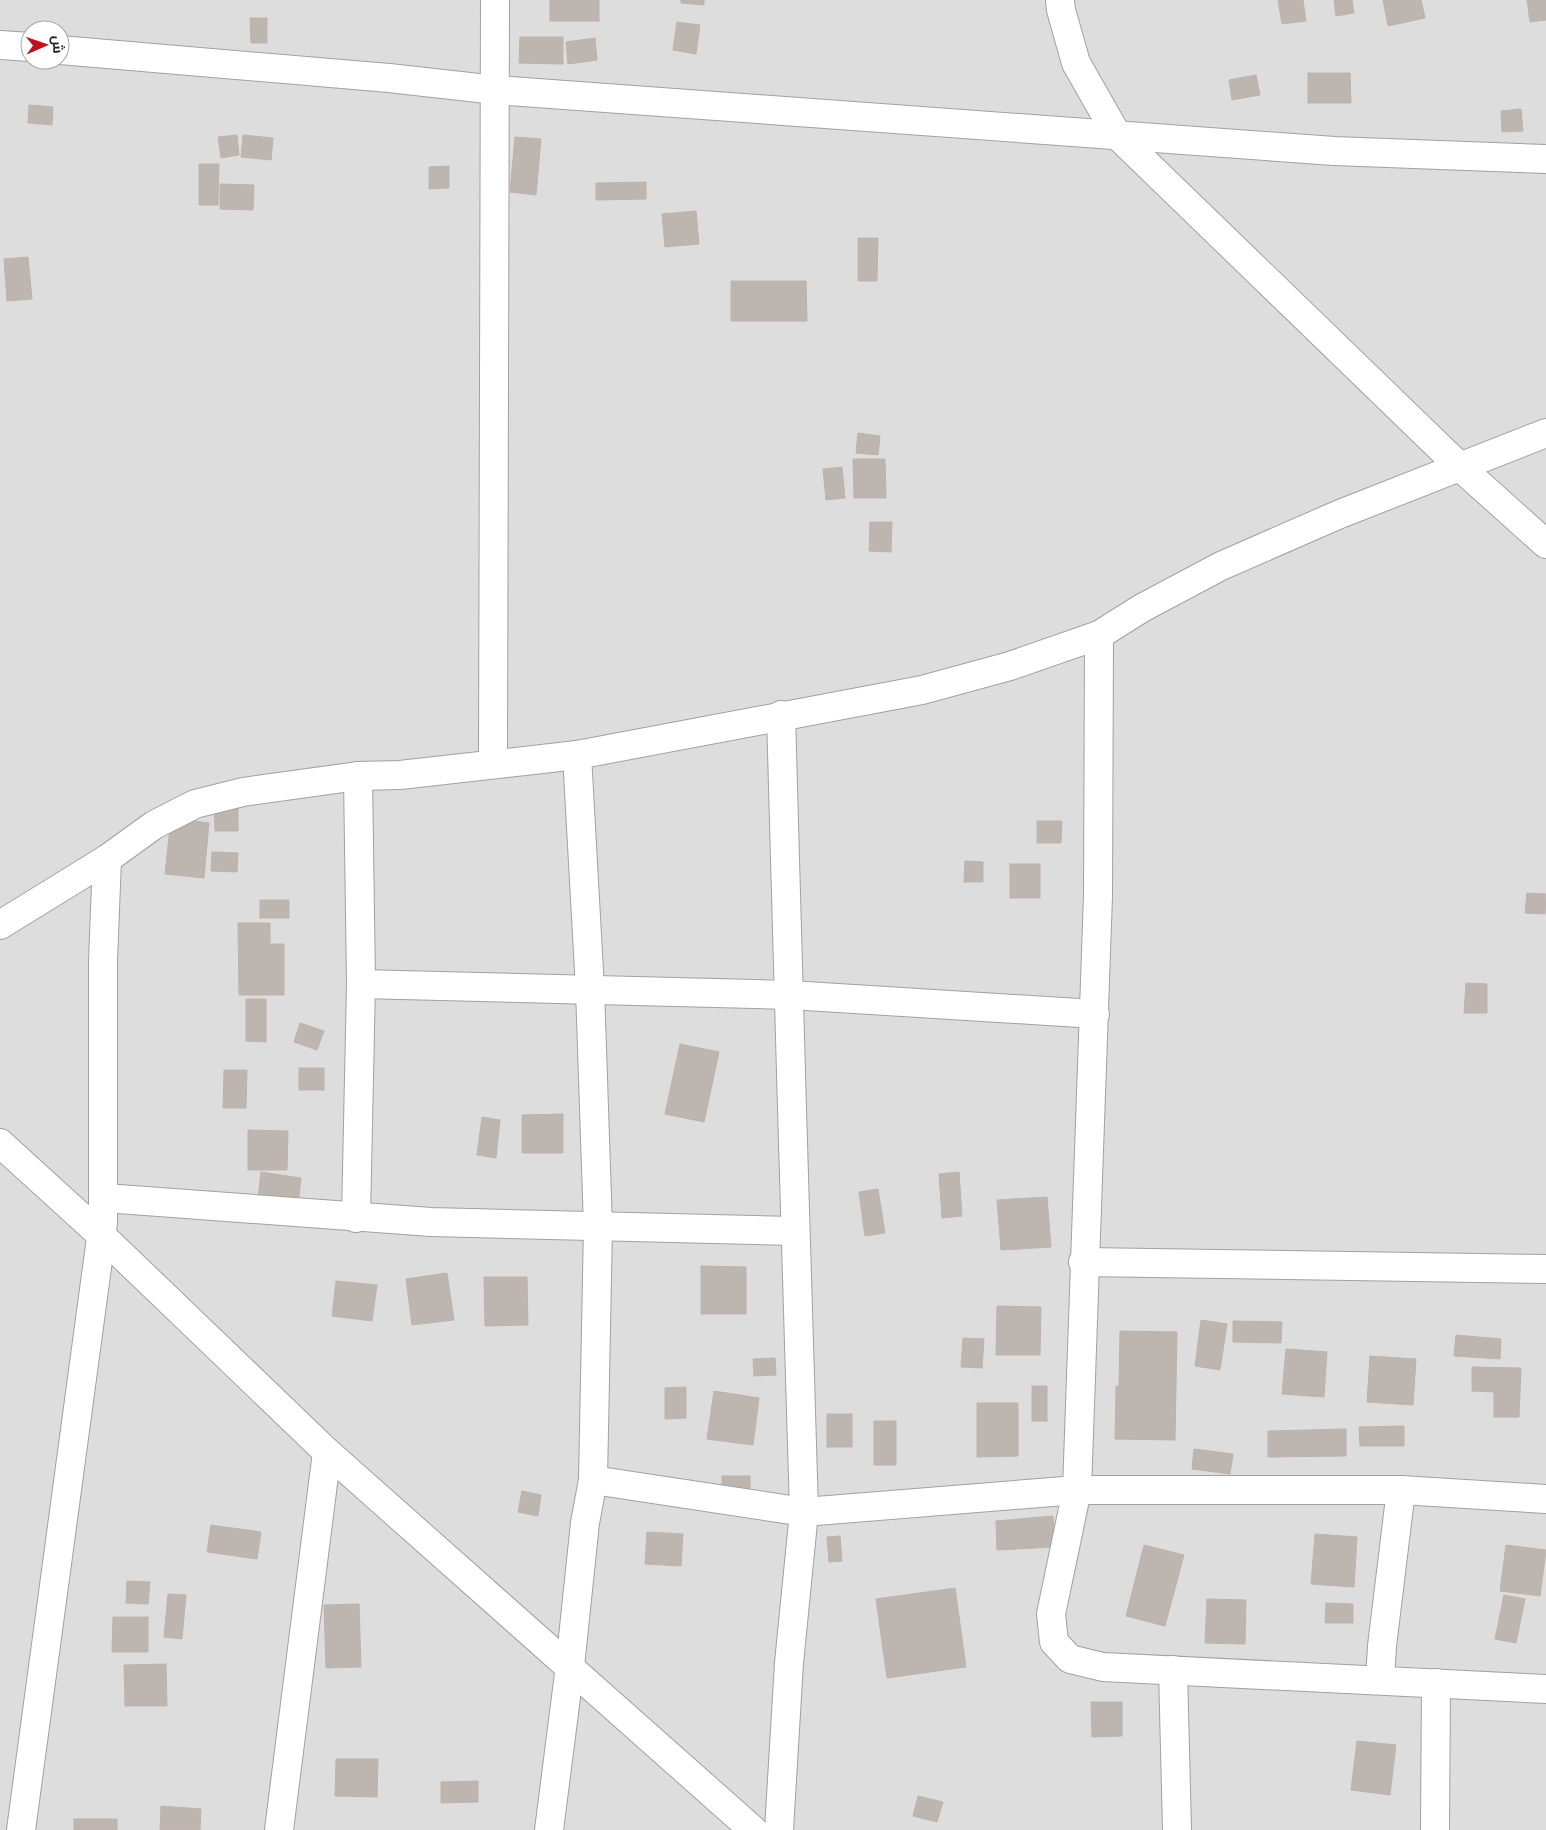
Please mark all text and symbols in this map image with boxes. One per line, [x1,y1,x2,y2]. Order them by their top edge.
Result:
north arrow [20,20,70,70]
text: ش [49,35,67,54]

